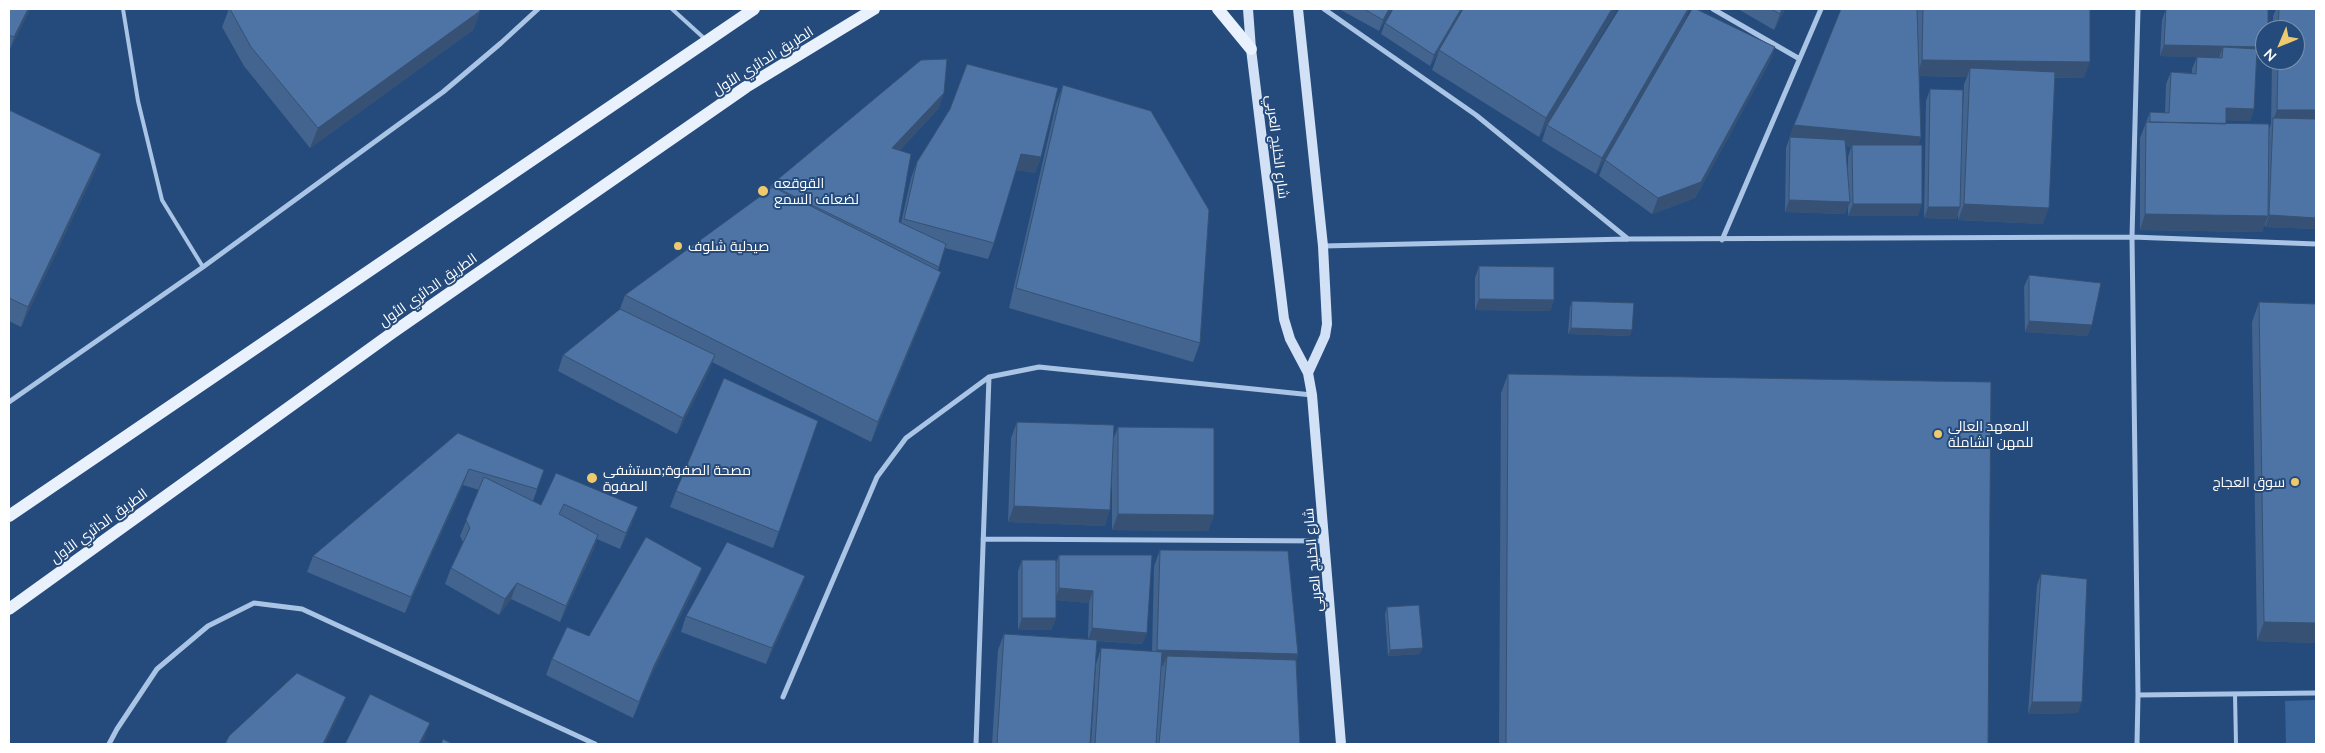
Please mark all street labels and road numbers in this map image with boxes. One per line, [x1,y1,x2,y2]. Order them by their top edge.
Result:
street label: الطريق الدائري الأول [709,23,817,99]
street label: شارع الخليج العربي [1262,94,1292,200]
street label: الطريق الدائري الأول [376,250,480,330]
street label: الطريق الدائري الأول [47,485,151,567]
street label: شارع الخليج العربي [1300,507,1326,613]

